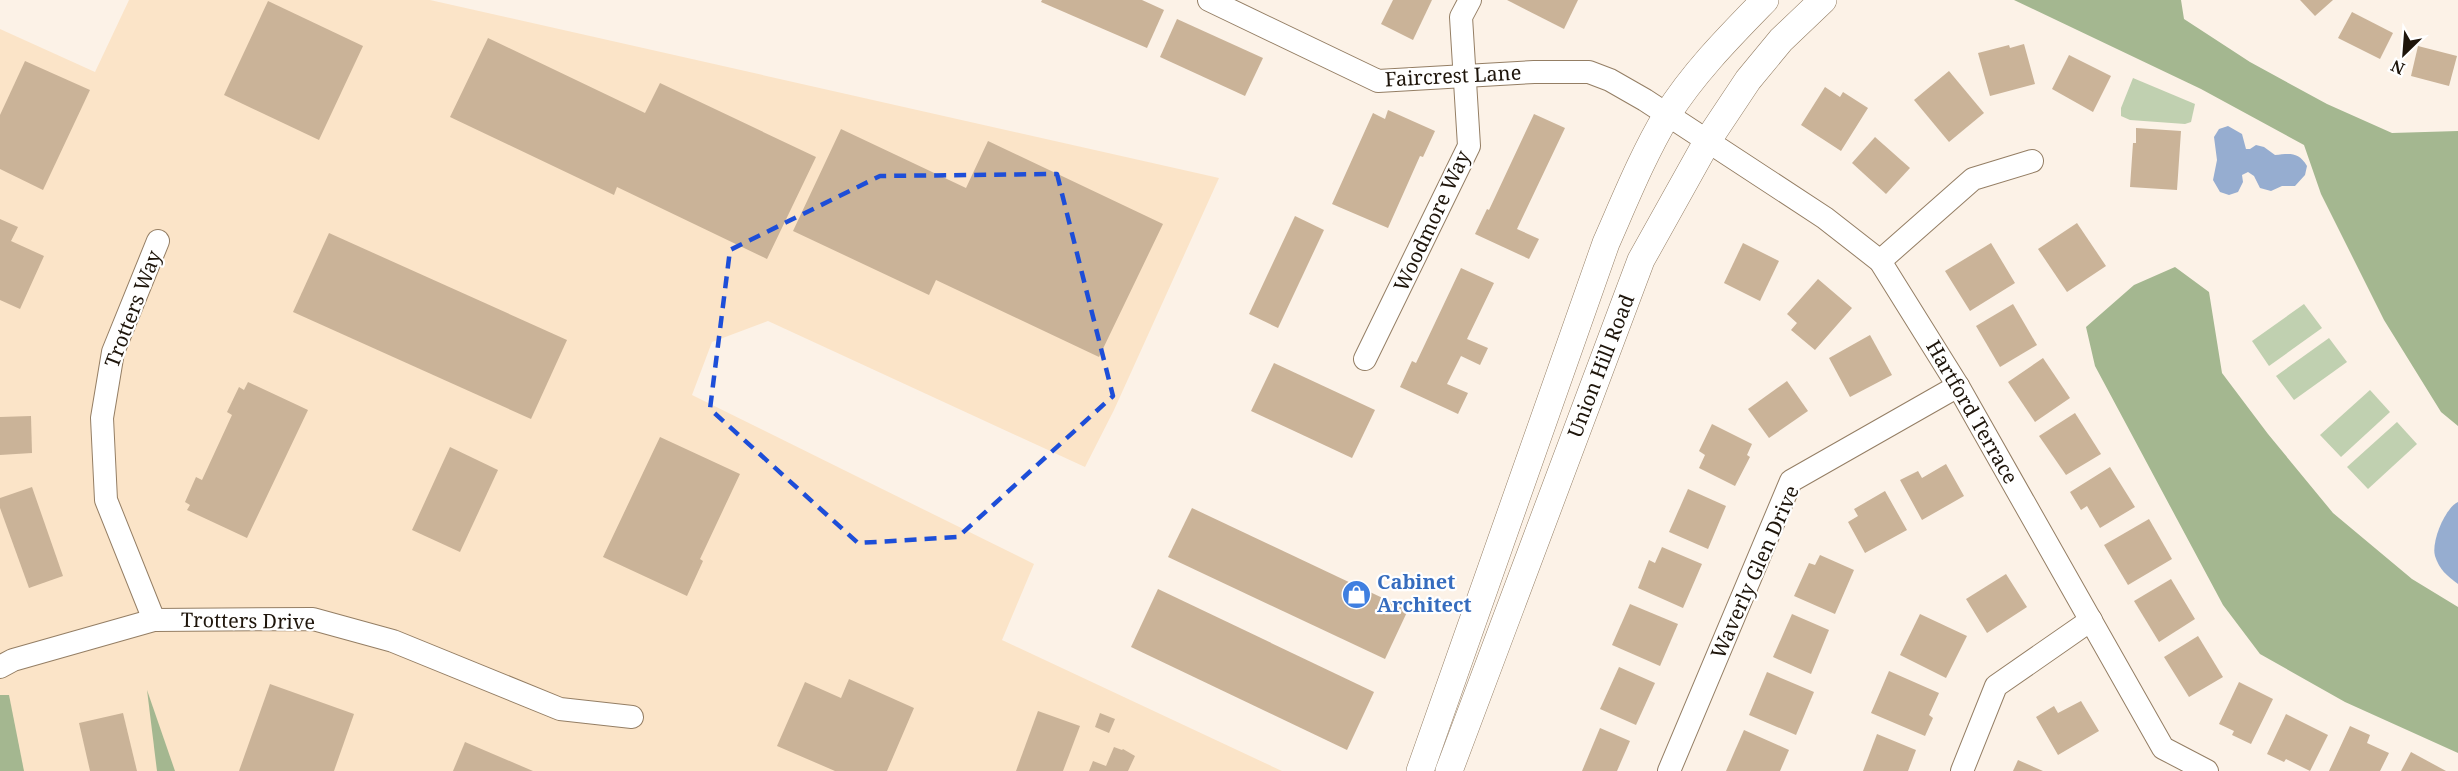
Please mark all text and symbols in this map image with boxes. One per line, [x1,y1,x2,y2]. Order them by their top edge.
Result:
north arrow [2374,24,2434,84]
text: N [2387,55,2408,80]
street label: Faircrest Lane [1384,58,1522,93]
street label: Woodmore Way [1387,145,1476,296]
street label: Trotters Way [98,246,167,371]
street label: Union Hill Road [1561,290,1640,441]
street label: Hartford Terrace [1920,335,2025,488]
street label: Waverly Glen Drive [1704,481,1805,663]
place label: Cabinet Architect [1377,568,1472,618]
shop icon: Cabinet Architect [1340,578,1372,610]
street label: Trotters Drive [181,606,315,635]

